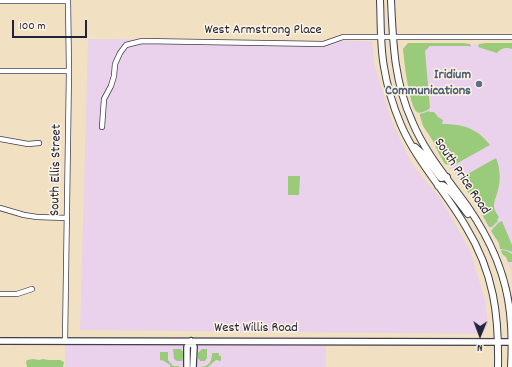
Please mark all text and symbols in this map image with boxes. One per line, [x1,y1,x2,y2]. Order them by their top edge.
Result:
scale bar [14,12,89,38]
text: 100 m [19,18,46,35]
street label: West Armstrong Place [204,23,322,39]
place label: Iridium Communications [385,68,471,100]
marker: Iridium Communications [474,79,484,89]
street label: South Ellis Street [48,124,66,216]
street label: South Price Road [429,136,493,218]
north arrow [460,315,500,355]
street label: West Willis Road [214,321,298,337]
text: N [477,339,483,355]

